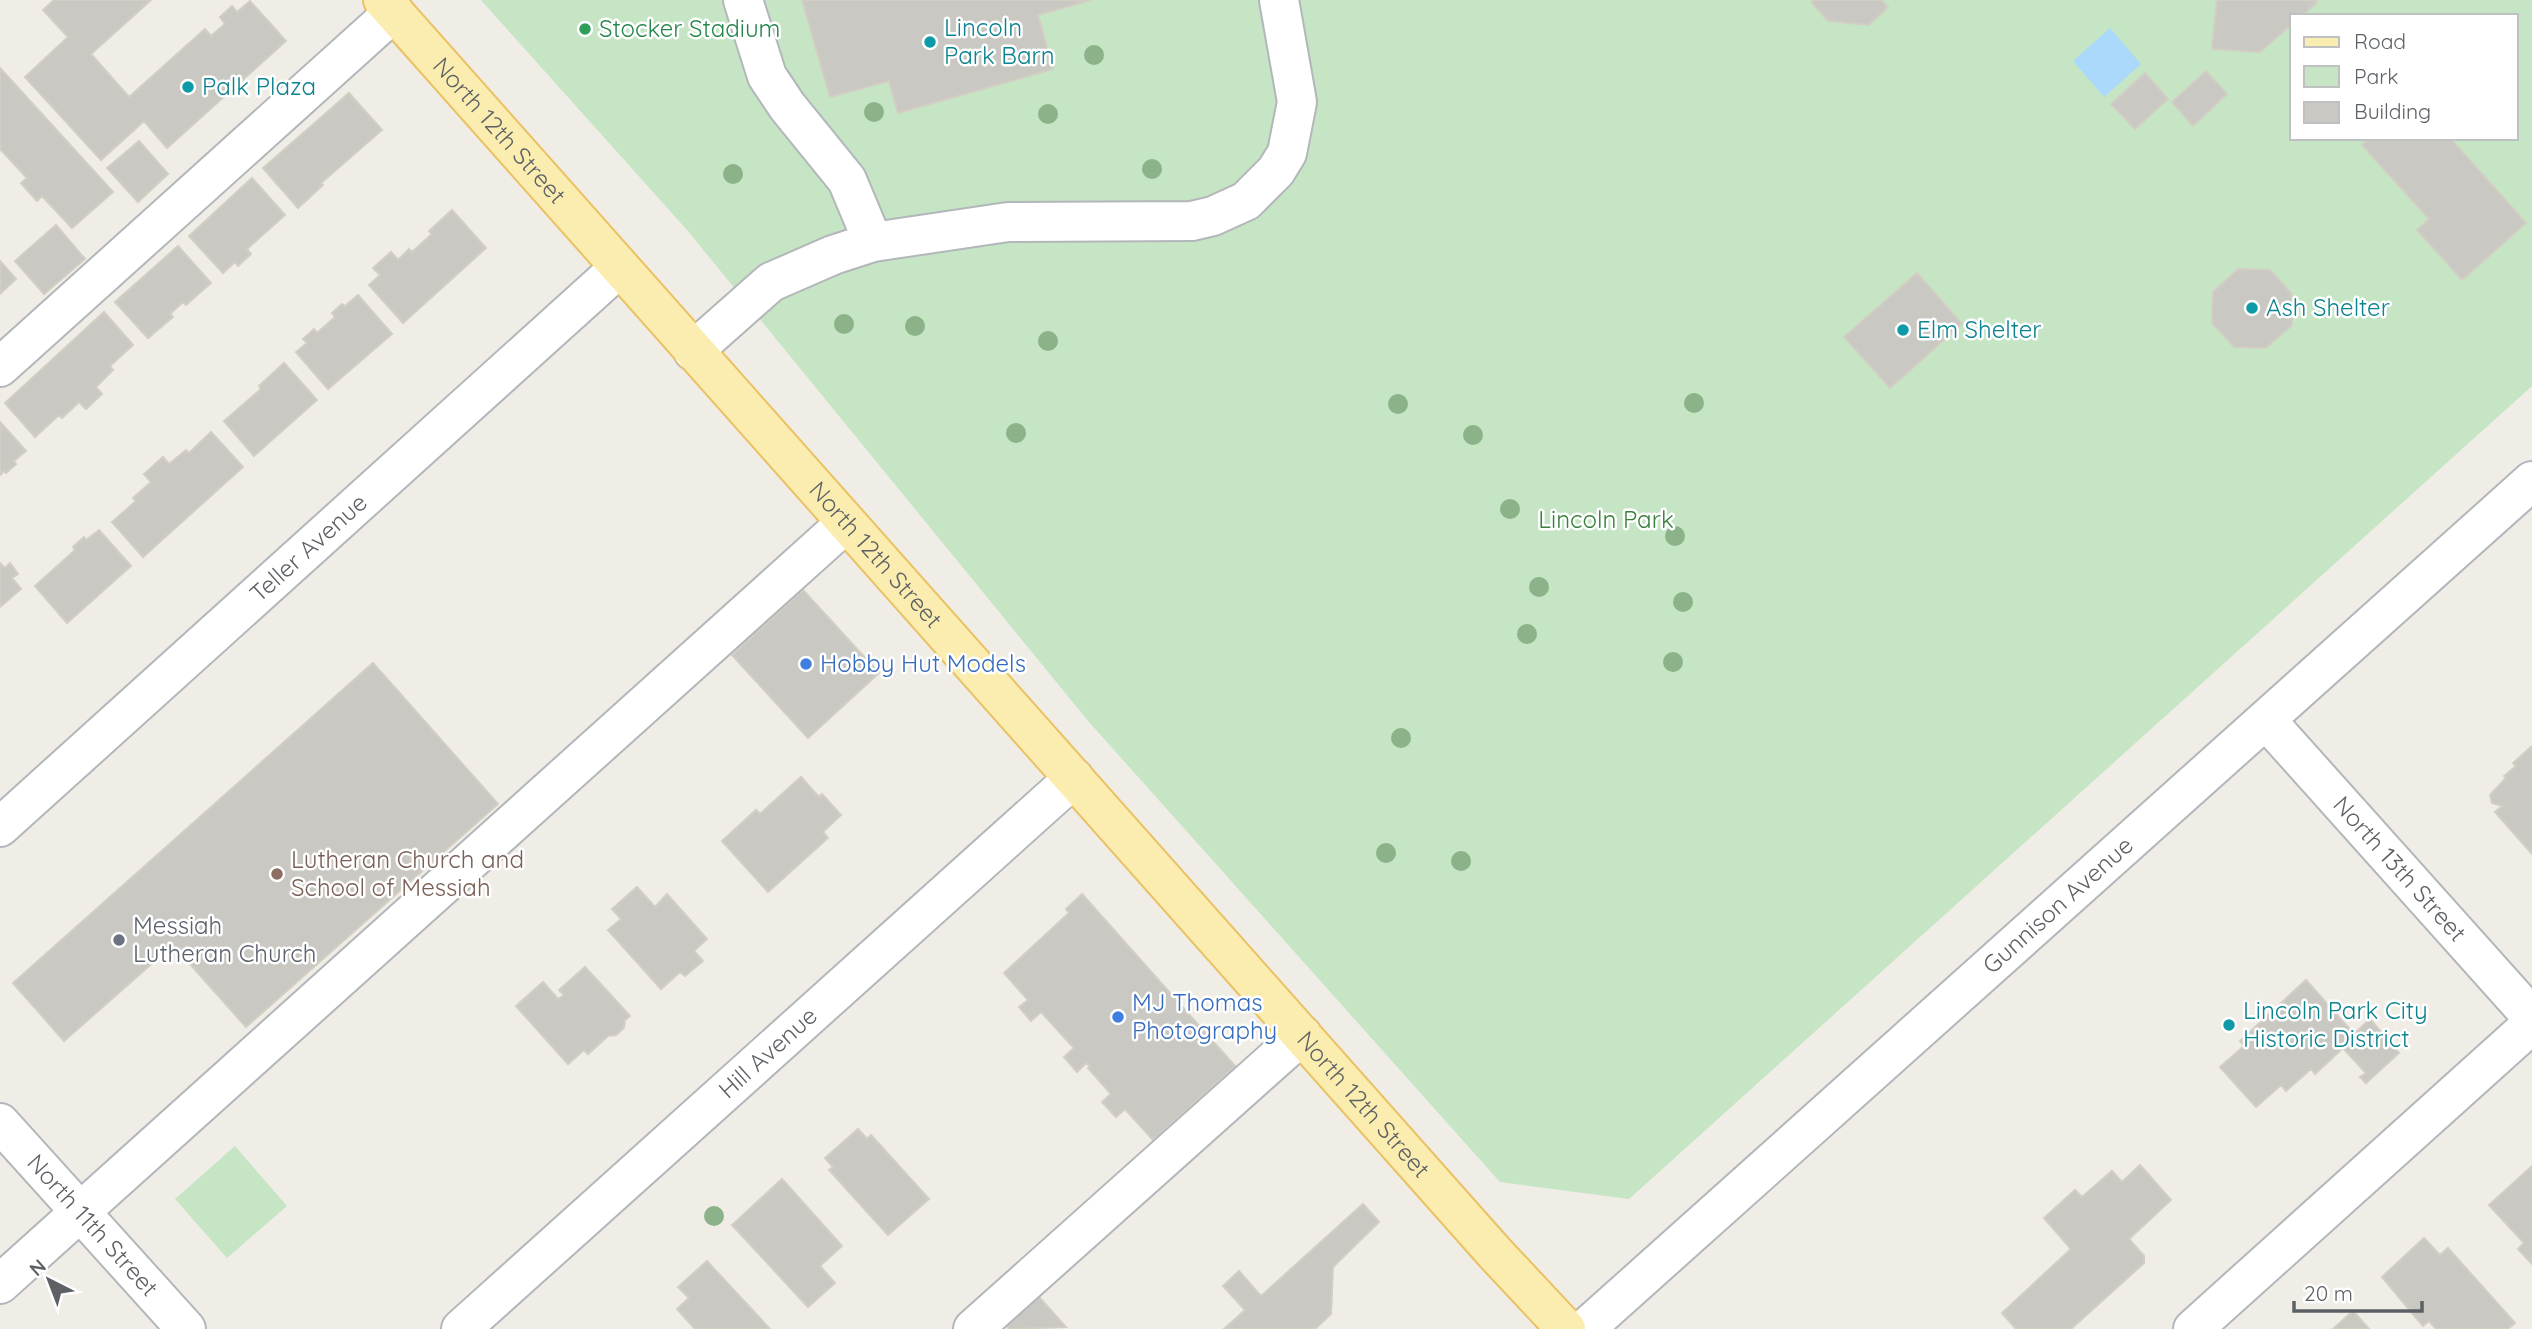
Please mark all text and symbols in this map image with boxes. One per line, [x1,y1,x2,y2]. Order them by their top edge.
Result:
place label: Lincoln Park Barn [944,12,1055,70]
place label: Stocker Stadium [599,13,781,43]
legend [2290,14,2518,140]
marker: Stocker Stadium [577,21,593,37]
text: Road [2354,28,2406,54]
marker: Lincoln Park Barn [922,34,938,50]
street label: North 12th Street [427,51,573,210]
text: Park [2354,63,2398,89]
place label: Palk Plaza [202,71,316,101]
marker: Palk Plaza [180,79,196,95]
text: Building [2354,98,2431,124]
place label: Ash Shelter [2266,292,2390,322]
marker: Ash Shelter [2244,300,2260,316]
place label: Elm Shelter [1917,314,2042,344]
marker: Elm Shelter [1895,322,1911,338]
street label: North 12th Street [803,475,949,634]
street label: Teller Avenue [243,487,373,608]
park label: Lincoln Park [1538,504,1674,534]
place label: Hobby Hut Models [820,648,1026,678]
marker: Hobby Hut Models [798,656,814,672]
street label: North 13th Street [2327,789,2473,947]
street label: Gunnison Avenue [1976,830,2139,980]
place label: Lutheran Church and School of Messiah [291,844,524,902]
marker: Lutheran Church and School of Messiah [269,866,285,882]
place label: Messiah Lutheran Church [133,910,316,968]
marker: Messiah Lutheran Church [111,932,127,948]
place label: MJ Thomas Photography [1132,987,1277,1045]
place label: Lincoln Park City Historic District [2243,995,2428,1053]
street label: Hill Avenue [712,1000,823,1104]
marker: MJ Thomas Photography [1110,1009,1126,1025]
marker: Lincoln Park City Historic District [2221,1017,2237,1033]
street label: North 12th Street [1291,1025,1437,1184]
street label: North 11th Street [22,1149,164,1303]
north arrow [14,1245,84,1315]
scale bar [2294,1270,2422,1314]
text: 20 m [2304,1280,2353,1306]

